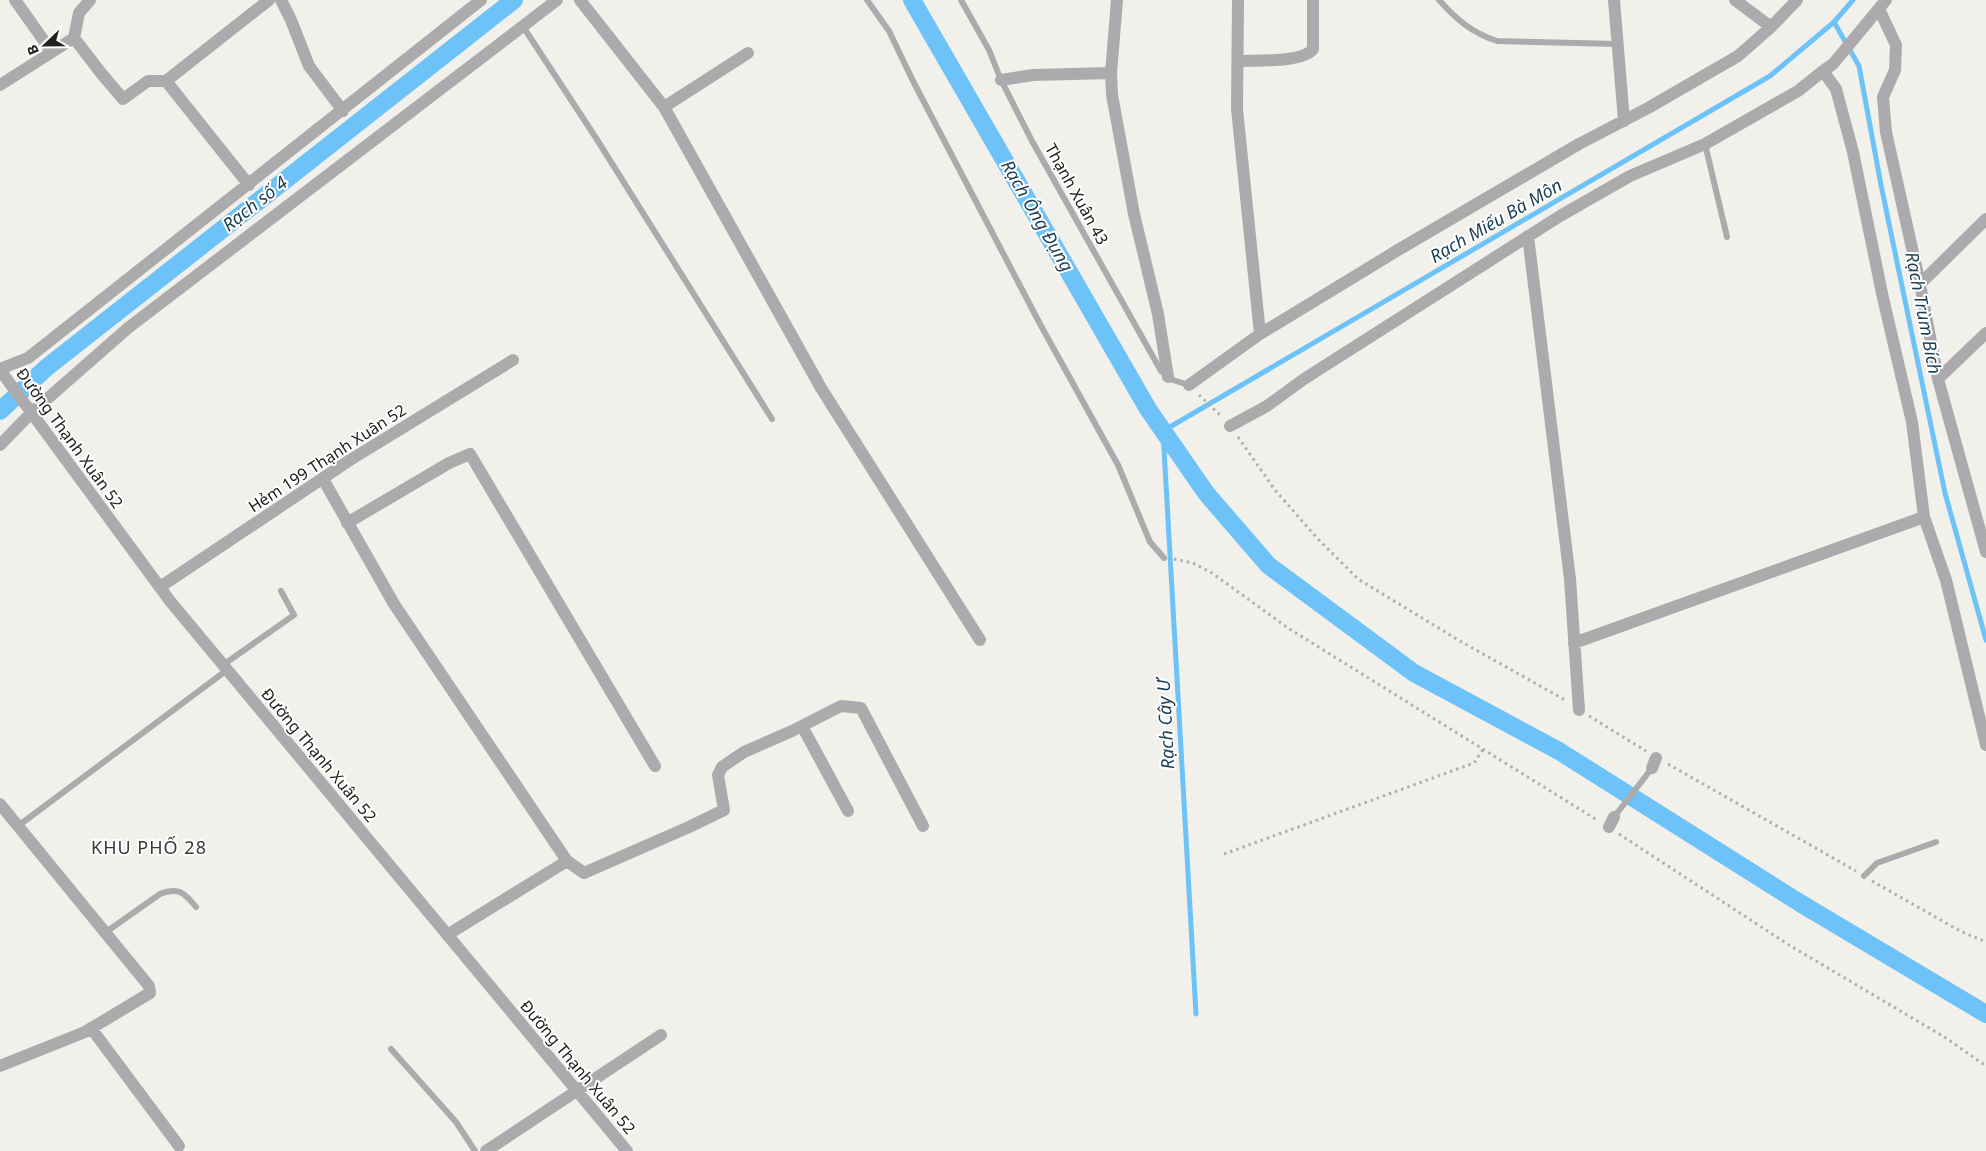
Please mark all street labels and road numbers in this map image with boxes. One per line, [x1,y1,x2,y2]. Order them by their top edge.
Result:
street label: Thạnh Xuân 43 [1040,140,1114,248]
street label: Đường Thạnh Xuân 52 [12,363,128,513]
street label: Hẻm 199 Thạnh Xuân 52 [244,399,410,517]
street label: Đường Thạnh Xuân 52 [256,683,382,827]
street label: Đường Thạnh Xuân 52 [515,995,641,1139]

